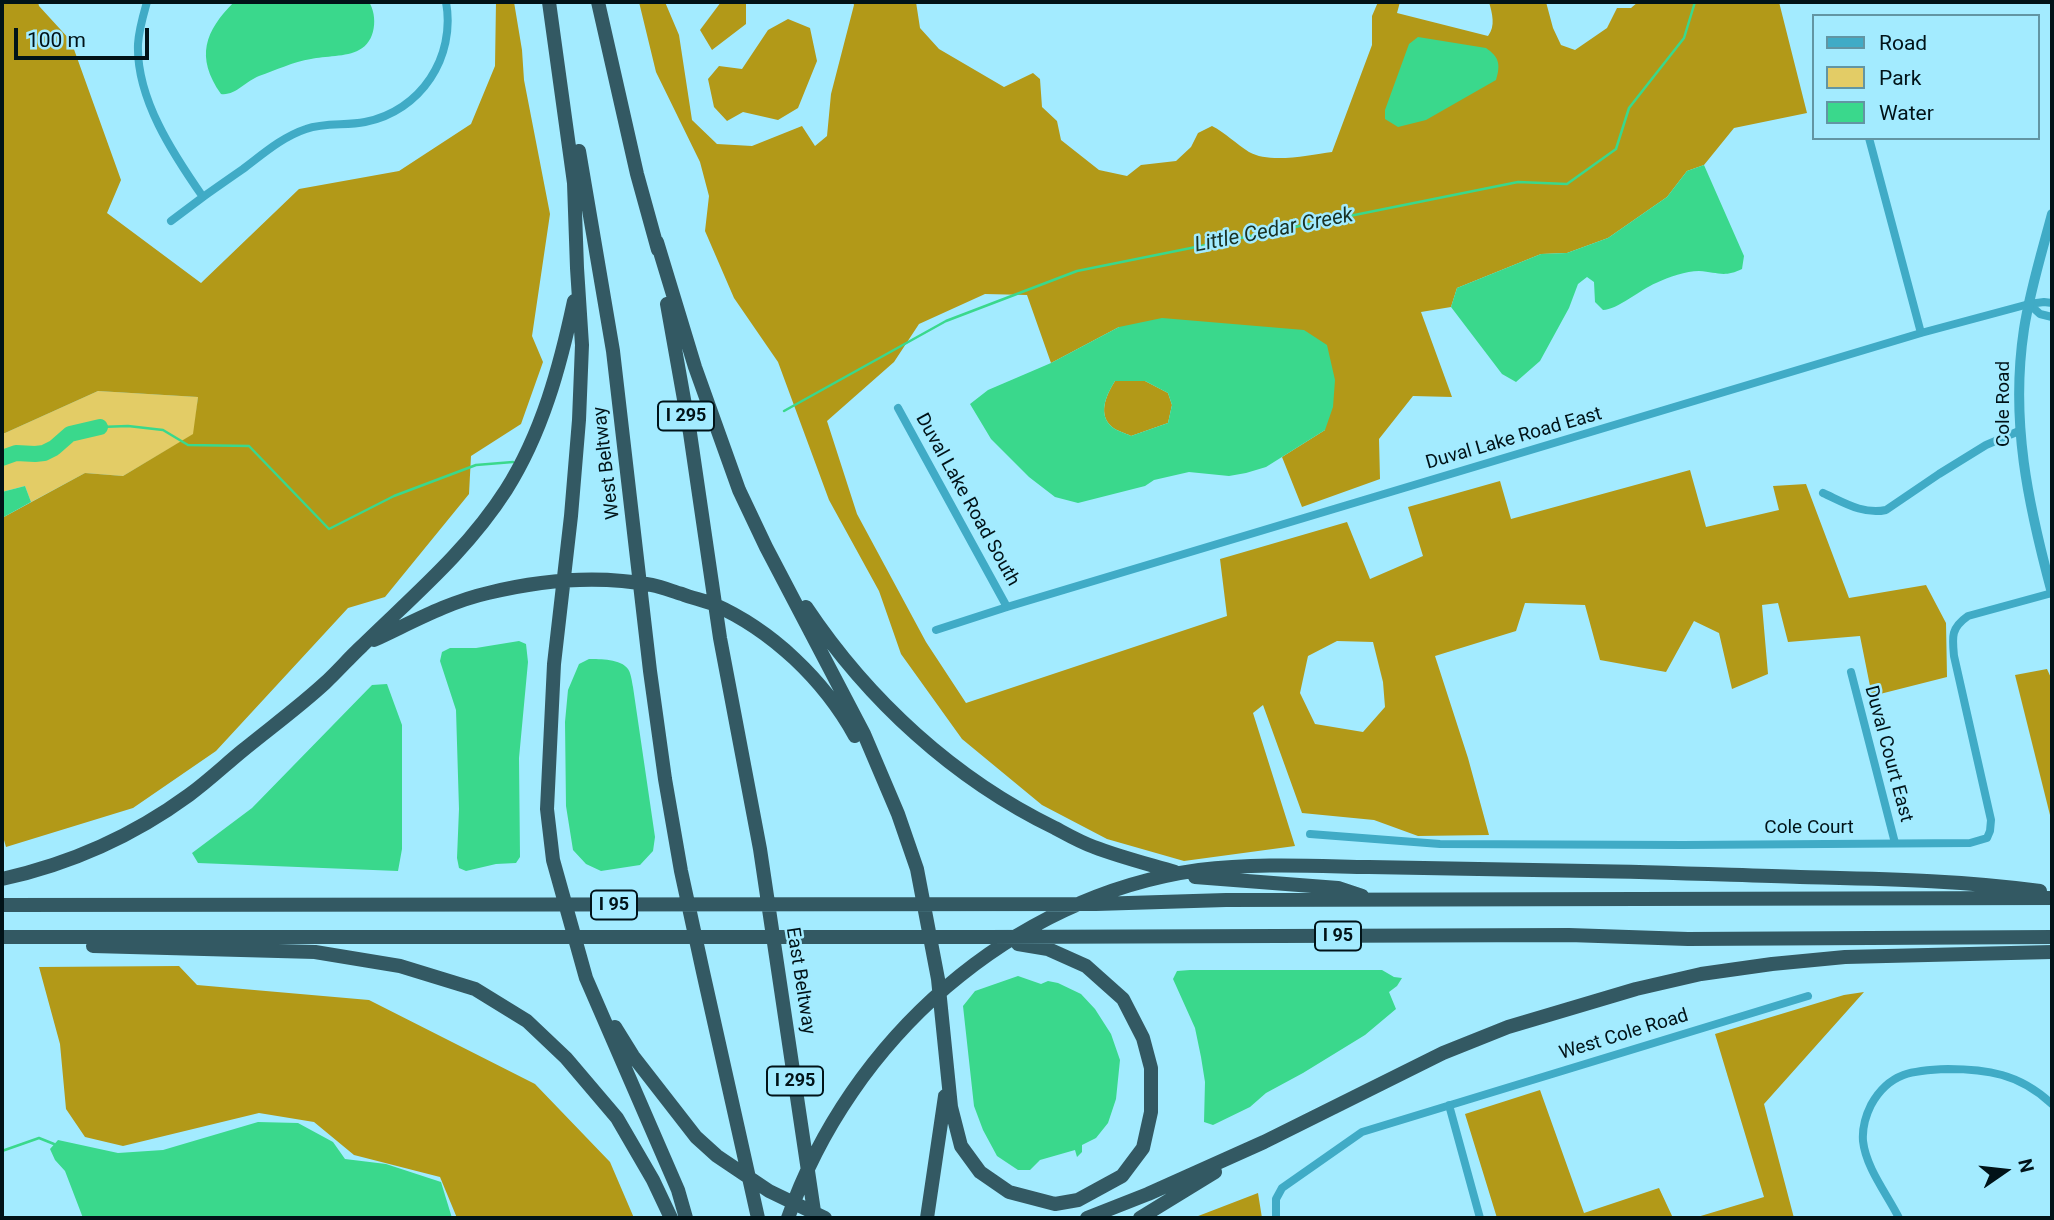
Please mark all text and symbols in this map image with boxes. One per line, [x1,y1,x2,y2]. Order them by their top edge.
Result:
scale bar [18,14,152,58]
legend [1812,14,2040,140]
text: 100 m [27,28,86,52]
text: Road [1879,31,1927,55]
text: Park [1879,66,1921,90]
text: Water [1879,101,1934,125]
water label: Little Cedar Creek [1193,203,1355,259]
street label: Cole Road [1993,361,2015,447]
road number: I 295 [658,402,714,430]
street label: Duval Lake Road East [1423,403,1605,475]
street label: West Beltway [589,405,625,521]
street label: Duval Lake Road South [910,410,1024,590]
street label: Duval Court East [1859,683,1917,825]
street label: Cole Court [1764,817,1854,839]
road number: I 95 [591,890,637,920]
road number: I 95 [1315,922,1361,951]
street label: East Beltway [780,926,820,1036]
street label: West Cole Road [1557,1005,1691,1065]
road number: I 295 [767,1066,823,1096]
north arrow [1970,1136,2040,1206]
text: N [2013,1157,2039,1175]

